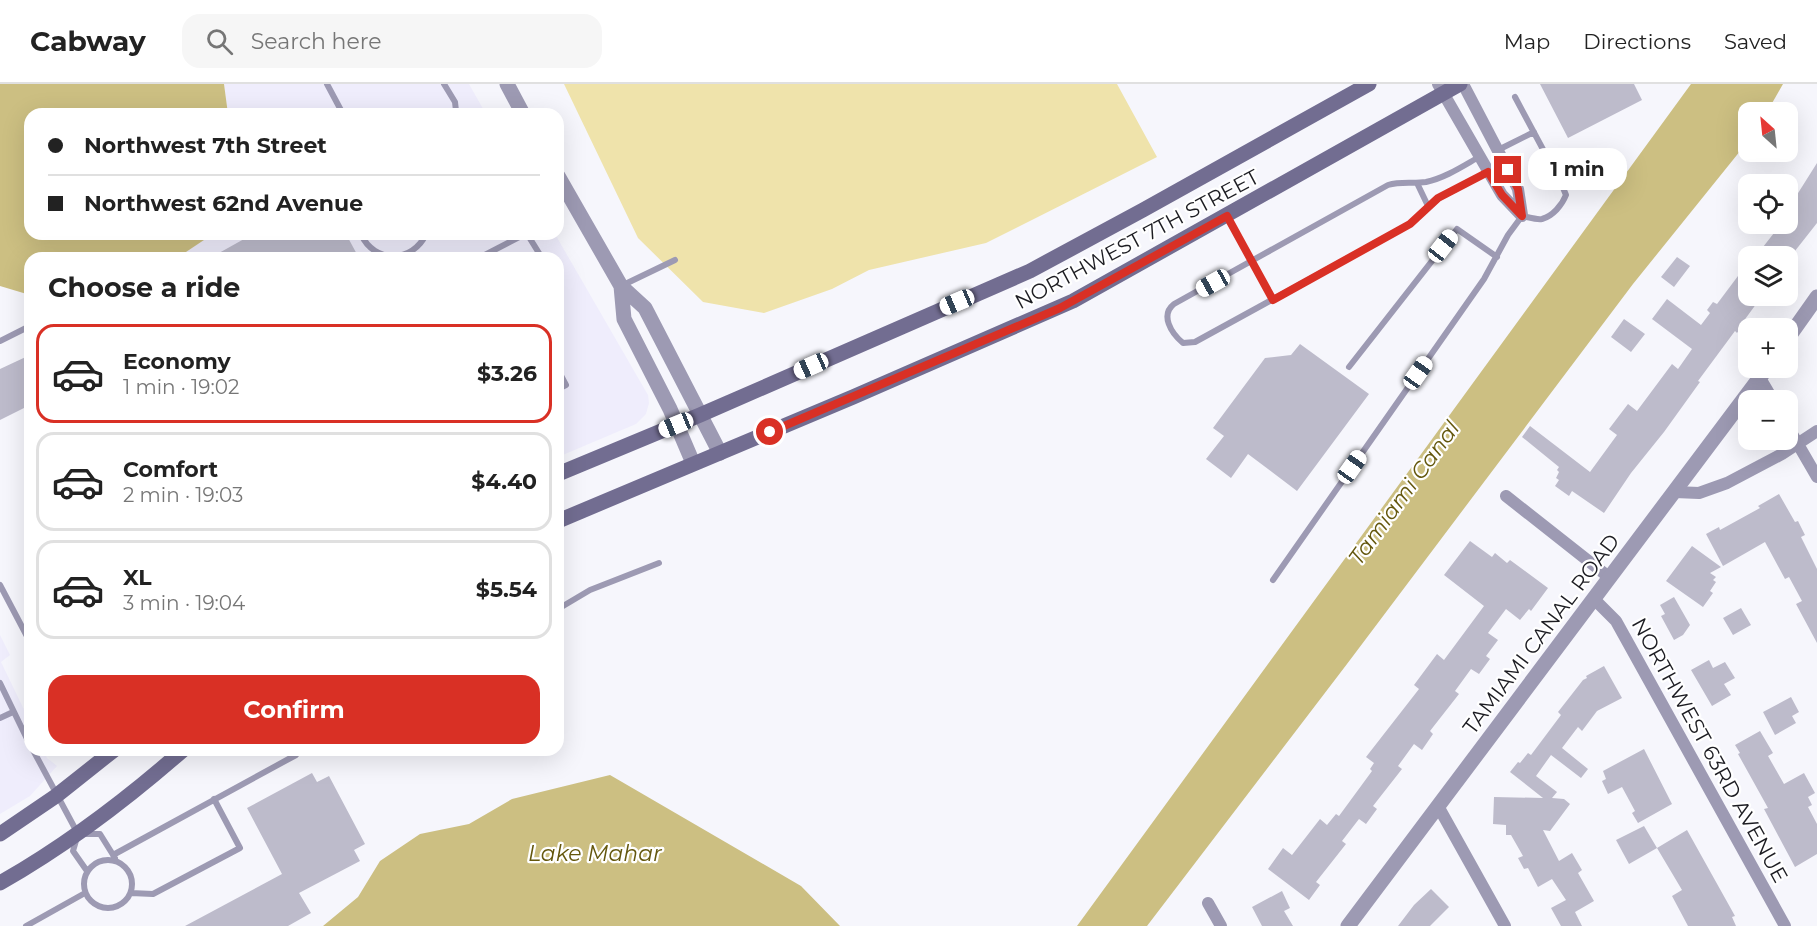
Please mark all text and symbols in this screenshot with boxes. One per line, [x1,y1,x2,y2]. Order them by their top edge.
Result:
search box [182,14,602,68]
text: Cabway [30,24,146,58]
icon: search [203,25,236,58]
text: Search here [251,28,382,55]
text: Map [1504,29,1550,54]
text: Directions [1583,29,1691,54]
text: Saved [1724,29,1787,54]
north arrow [1738,102,1798,162]
map controls [1738,102,1798,450]
text: Northwest 7th Street [84,132,327,159]
callout: 1 min [1529,149,1628,191]
route end [1494,156,1521,183]
text: 1 min [1550,157,1605,181]
street label: NORTHWEST 7TH STREET [1011,164,1263,314]
button: locate [1738,174,1798,234]
text: Northwest 62nd Avenue [84,190,363,217]
car [1425,226,1461,266]
button: layers [1738,246,1798,306]
car [1193,266,1233,300]
text: Choose a ride [48,271,240,304]
car [937,287,977,317]
button: + [1738,318,1798,378]
icon: car [51,347,105,401]
text: Economy [123,348,231,375]
car [791,350,831,382]
car [1400,353,1436,393]
text: $3.26 [477,360,537,387]
text: 1 min · 19:02 [123,375,239,399]
button: − [1738,390,1798,450]
car [656,410,696,440]
water label: Tamiami Canal [1343,416,1465,570]
route start [756,418,783,445]
car [1334,447,1370,487]
icon: car [51,455,105,509]
text: Comfort [123,456,218,483]
text: $4.40 [471,468,537,495]
text: 2 min · 19:03 [123,483,243,507]
street label: TAMIAMI CANAL ROAD [1458,529,1624,739]
icon: car [51,563,105,617]
text: XL [123,564,152,591]
text: $5.54 [476,576,537,603]
text: 3 min · 19:04 [123,591,245,615]
street label: NORTHWEST 63RD AVENUE [1627,613,1793,887]
button: Confirm [48,675,540,744]
water label: Lake Mahar [528,840,663,867]

